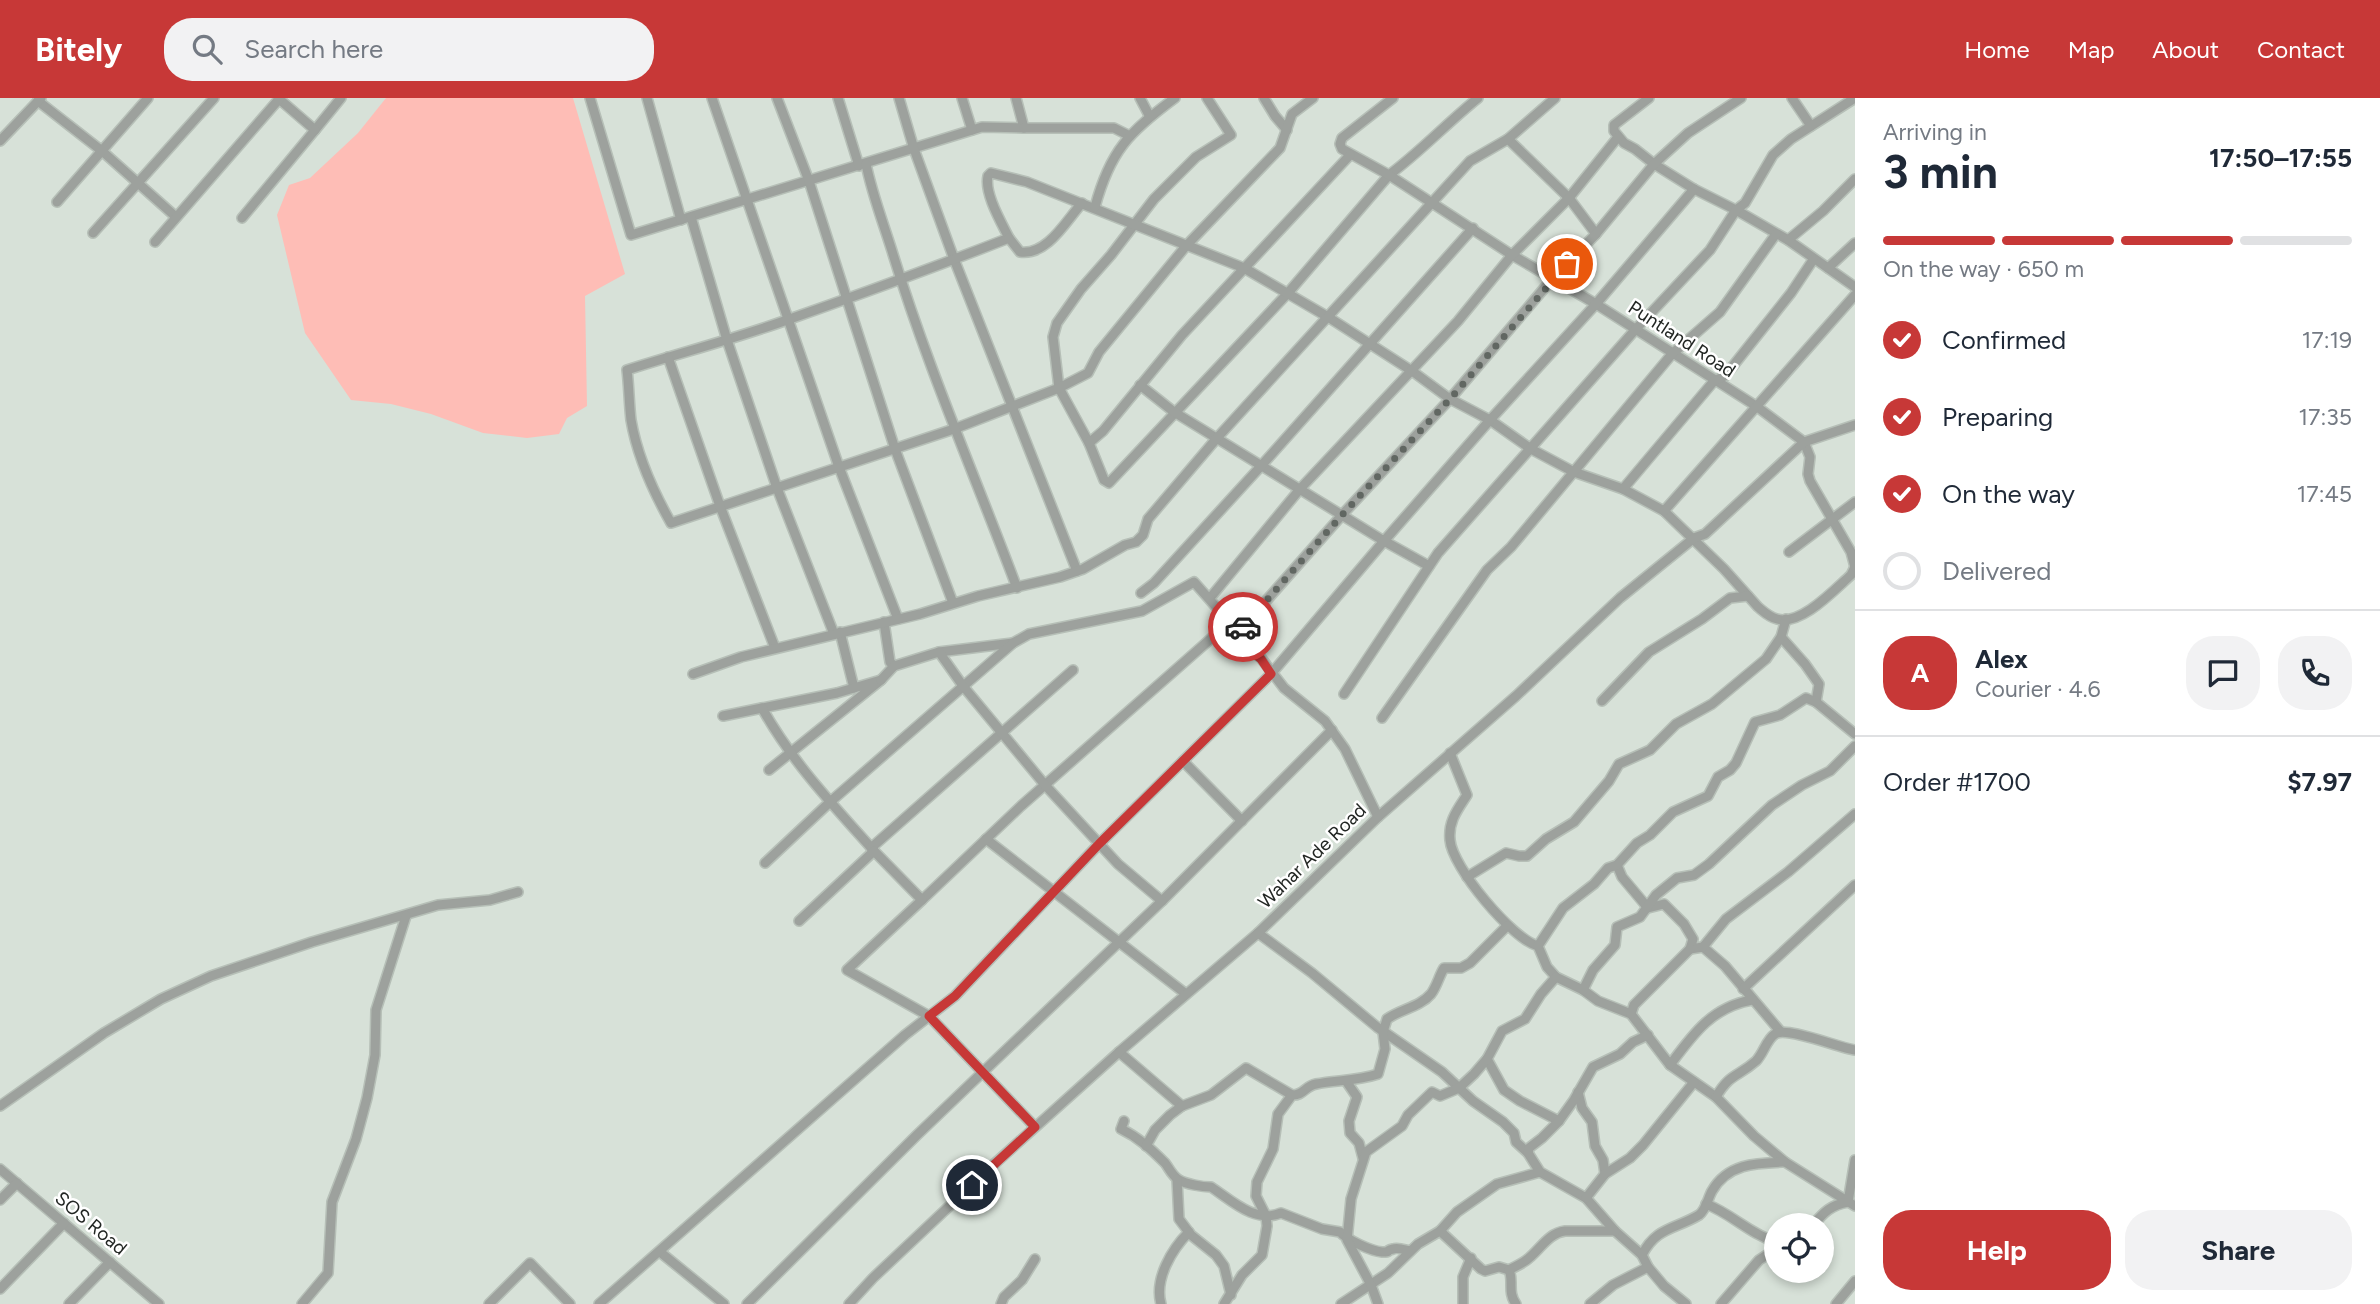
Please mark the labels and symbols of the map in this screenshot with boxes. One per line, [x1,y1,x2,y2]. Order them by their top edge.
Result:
pin [1537,234,1597,294]
street label: Puntland Road [1624,296,1740,382]
courier [1208,592,1278,662]
street label: Wahar Ade Road [1253,799,1371,913]
pin [942,1155,1002,1215]
street label: SOS Road [50,1186,132,1260]

